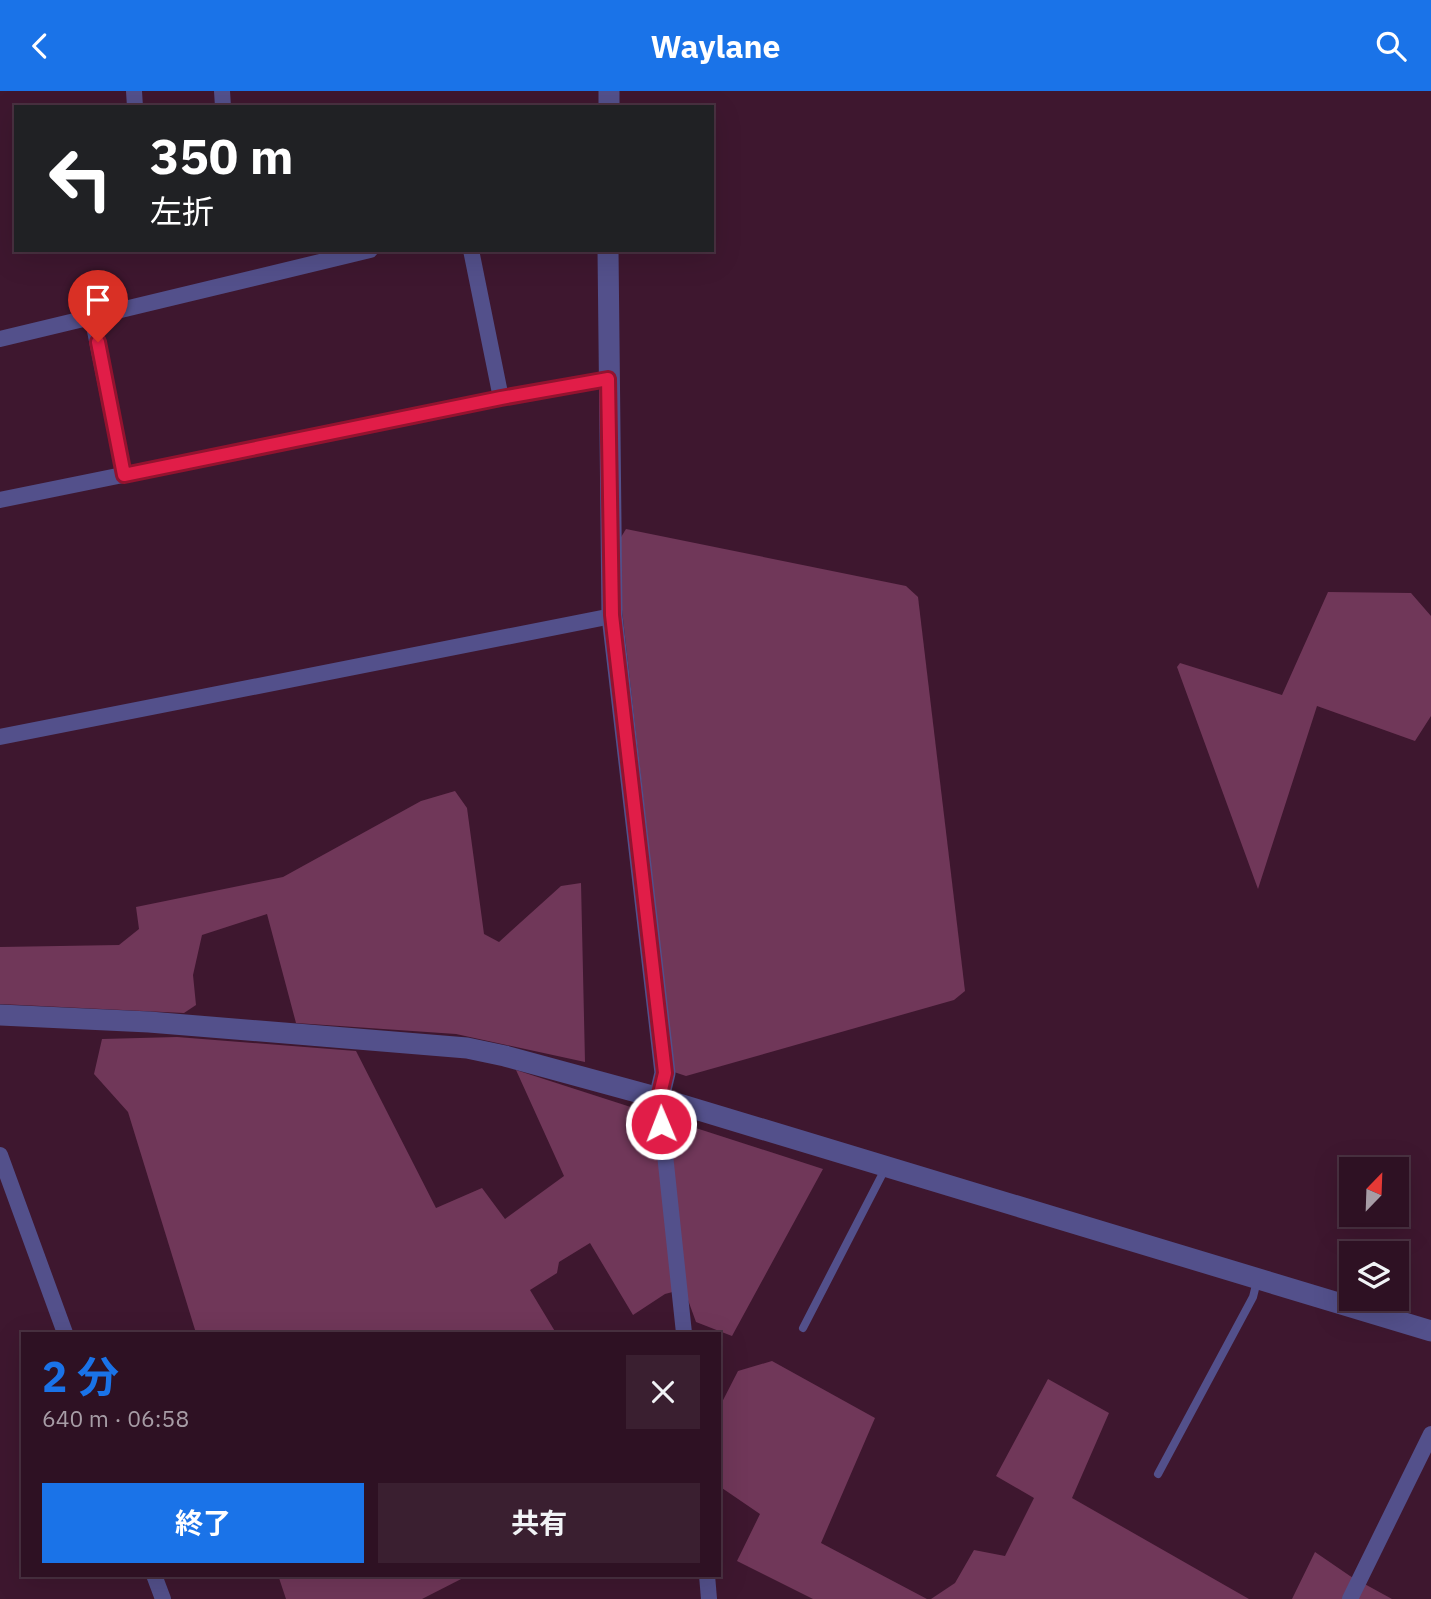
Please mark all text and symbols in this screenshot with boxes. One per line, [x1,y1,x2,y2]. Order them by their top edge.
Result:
text: Waylane [650,25,781,67]
icon: back [21,27,59,65]
icon: search [1372,27,1410,65]
text: 350 m [150,124,294,187]
icon: left [35,133,126,224]
text: 左折 [150,190,214,232]
pin [68,270,128,342]
icon: arrive [79,281,117,319]
position arrow [624,1087,698,1161]
north arrow [1339,1157,1409,1227]
map controls [1339,1157,1409,1311]
button: layers [1339,1241,1409,1311]
text: 2 分 [42,1349,119,1404]
button: close [626,1355,700,1429]
text: 640 m · 06:58 [42,1403,189,1433]
button: 終了 [42,1483,364,1563]
button: 共有 [378,1483,700,1563]

